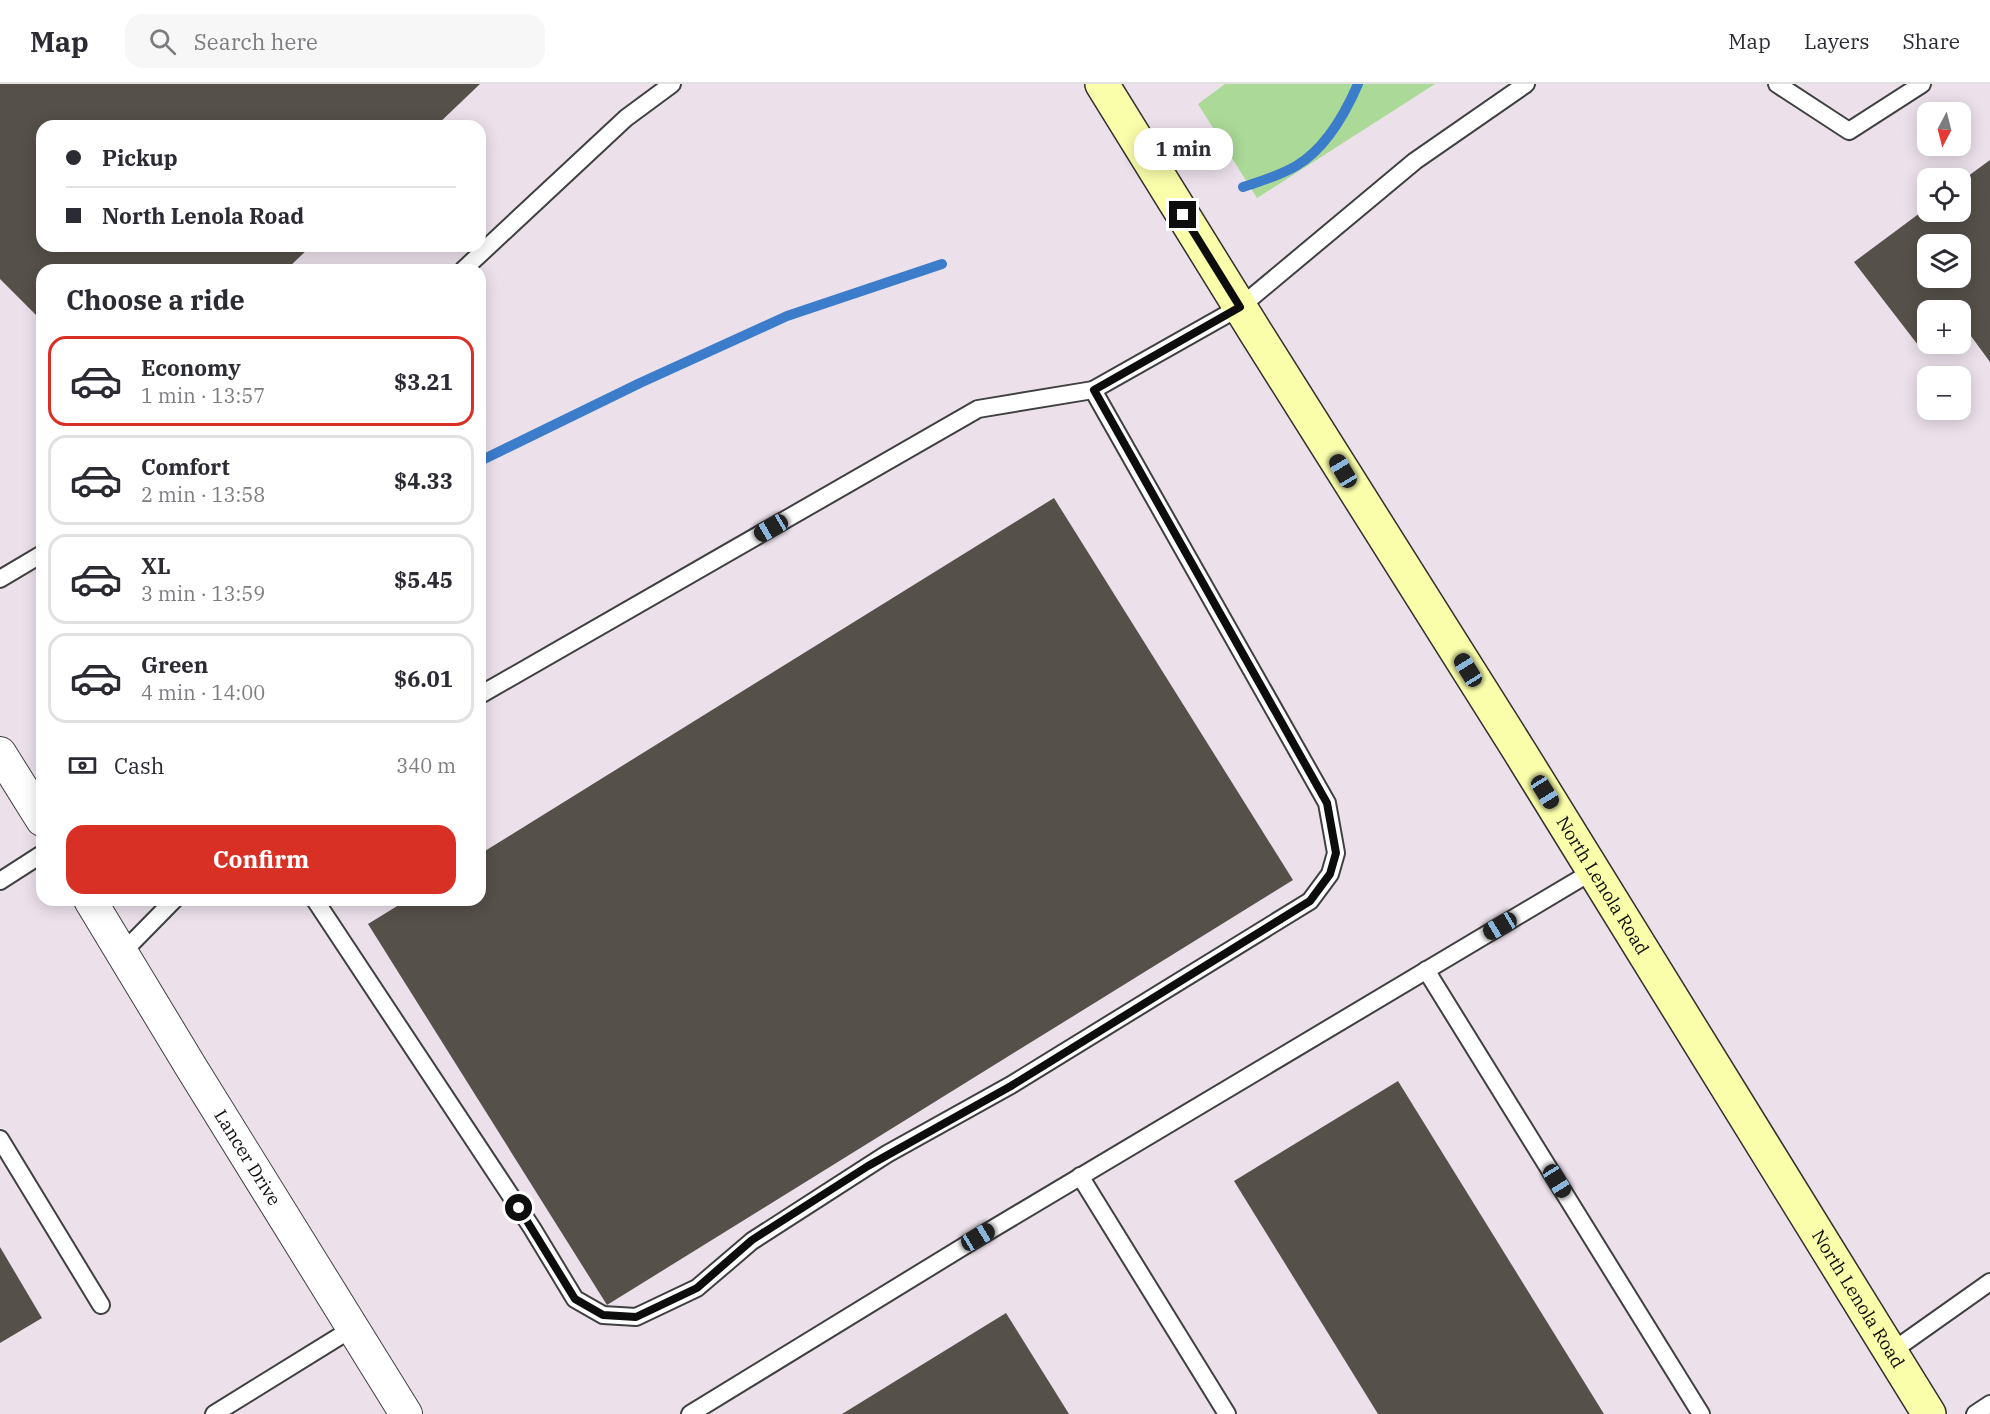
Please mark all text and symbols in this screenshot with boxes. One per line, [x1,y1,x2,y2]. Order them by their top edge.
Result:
search box [125,14,545,68]
text: Map [30,23,89,60]
icon: search [146,25,179,58]
text: Search here [194,27,318,56]
text: Map [1728,27,1771,55]
text: Layers [1804,27,1870,55]
text: Share [1903,27,1960,55]
north arrow [1917,102,1971,156]
map controls [1917,102,1971,420]
callout: 1 min [1134,128,1232,170]
text: 1 min [1156,135,1212,162]
text: Pickup [102,143,178,172]
button: locate [1917,168,1971,222]
text: North Lenola Road [102,201,304,230]
route end [1169,201,1196,228]
button: layers [1917,234,1971,288]
text: Choose a ride [66,282,245,317]
button: + [1917,300,1971,354]
text: Economy [141,353,241,382]
icon: car [69,354,123,408]
button: − [1917,366,1971,420]
text: $3.21 [394,367,453,396]
text: 1 min · 13:57 [141,382,265,409]
car [1326,451,1360,491]
text: Comfort [141,452,230,481]
icon: car [69,453,123,507]
text: $4.33 [394,466,453,495]
text: 2 min · 13:58 [141,481,265,508]
car [751,511,791,545]
text: XL [141,551,171,580]
icon: car [69,552,123,606]
text: $5.45 [394,565,453,594]
text: 3 min · 13:59 [141,580,265,607]
text: Green [141,650,208,679]
car [1451,650,1485,690]
icon: car [69,651,123,705]
text: $6.01 [394,664,453,693]
text: 4 min · 14:00 [141,679,265,706]
icon: cash [66,749,99,782]
text: Cash [114,751,165,780]
text: 340 m [396,752,456,779]
car [1528,772,1562,812]
street label: North Lenola Road [1552,812,1654,959]
button: Confirm [66,825,456,894]
car [1480,909,1520,943]
street label: Lancer Drive [209,1105,286,1210]
car [1540,1161,1574,1201]
route start [505,1194,532,1221]
car [958,1220,998,1254]
street label: North Lenola Road [1807,1225,1910,1372]

